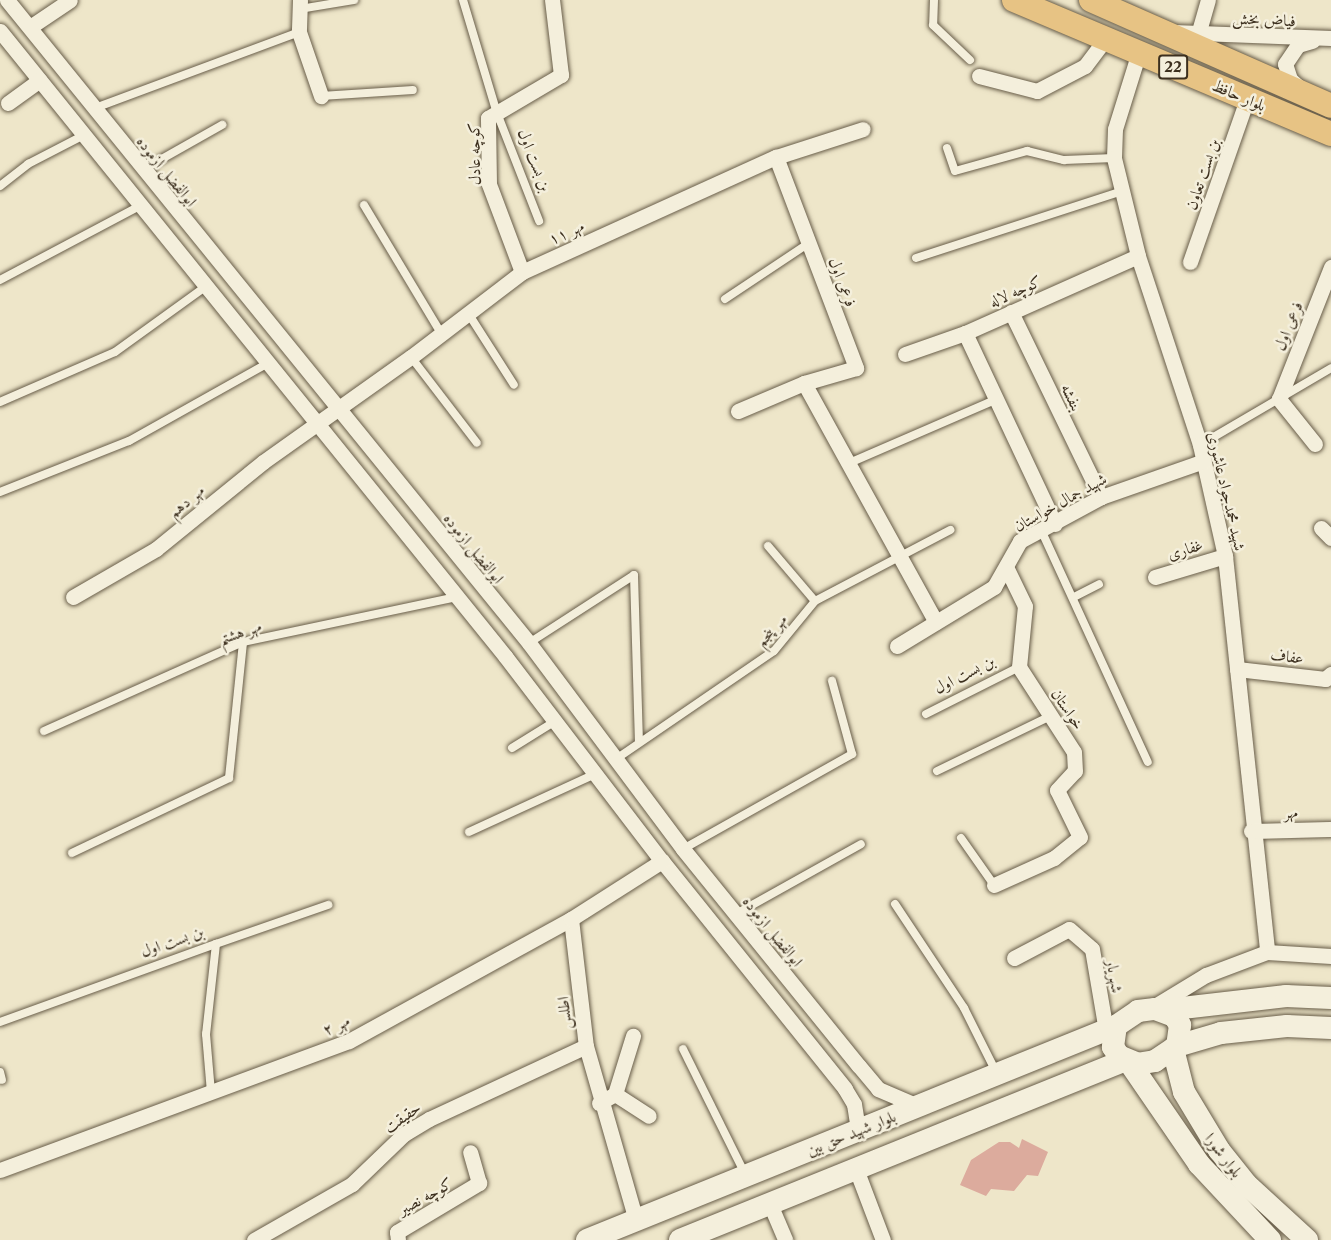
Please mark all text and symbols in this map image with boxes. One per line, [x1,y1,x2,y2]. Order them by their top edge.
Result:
street label: فیاض بخش [1232,8,1296,30]
road number: 22 [1158,55,1188,79]
street label: بلوار حافظ [1209,75,1269,115]
street label: کوچه عادل [464,122,484,186]
street label: بن بست اول [514,126,556,194]
street label: ابوالفضل ازموده [133,132,201,210]
street label: بن‌ بست تعاون [1181,136,1223,212]
street label: مهر ۱۱ [545,216,587,248]
street label: فرعی اول [825,255,861,309]
street label: کوچه لاله [986,271,1044,311]
street label: فرعی اول [1270,299,1306,353]
street label: بنفشه [1057,380,1087,414]
street label: شهید محمدجواد عاشوری [1204,429,1250,553]
street label: شهید جمال خواستان [1010,469,1110,535]
street label: مهر دهم [164,481,208,521]
street label: ابوالفضل ازموده [440,509,508,587]
street label: غفاری [1165,535,1205,563]
street label: مهر پنجم [751,610,791,650]
street label: مهر هشتم [216,616,264,648]
street label: عفاف [1269,644,1305,668]
street label: بن بست اول [930,651,998,697]
street label: خواستان [1047,685,1089,733]
street label: مهر [1284,802,1298,822]
street label: ابوالفضل ازموده [739,892,807,970]
street label: بن بست اول [138,921,206,961]
street label: شهریار [1103,958,1127,994]
street label: اطلس [553,996,575,1030]
street label: مهر ۲ [320,1011,352,1039]
street label: حقیقت [380,1097,424,1137]
street label: بلوار شهید حق بین [804,1106,898,1160]
street label: بلوار شورا [1201,1129,1247,1181]
street label: کوچه نصیر [394,1173,456,1219]

